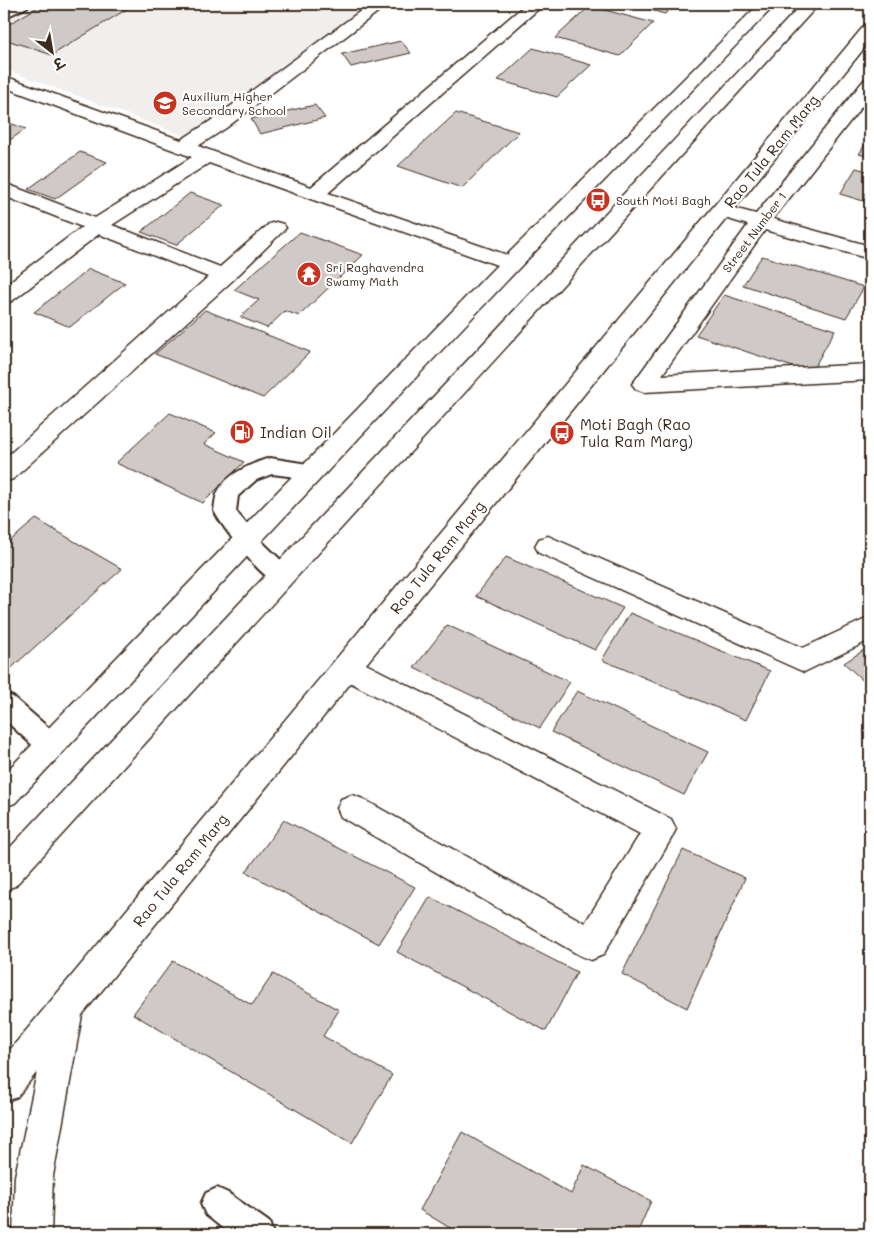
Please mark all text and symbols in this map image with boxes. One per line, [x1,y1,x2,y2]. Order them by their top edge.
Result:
north arrow [28,28,78,78]
text: उ [49,52,70,75]
place label: Auxilium Higher Secondary School [182,88,286,118]
school or university icon: Auxilium Higher Secondary School [152,90,178,116]
street label: Rao Tula Ram Marg [719,90,823,212]
bus stop icon: South Moti Bagh [585,187,611,213]
street label: Street Number 1 [718,188,790,276]
place label: South Moti Bagh [616,192,711,208]
place label: Sri Raghavendra Swamy Math [326,259,424,289]
temple icon: Sri Raghavendra Swamy Math [296,261,322,287]
place label: Moti Bagh (Rao Tula Ram Marg) [580,414,693,451]
fuel station icon: Indian Oil [229,419,255,445]
bus stop icon: Moti Bagh (Rao Tula Ram Marg) [549,420,575,446]
place label: Indian Oil [260,422,332,442]
street label: Rao Tula Ram Marg [385,496,489,618]
street label: Rao Tula Ram Marg [128,809,232,931]

